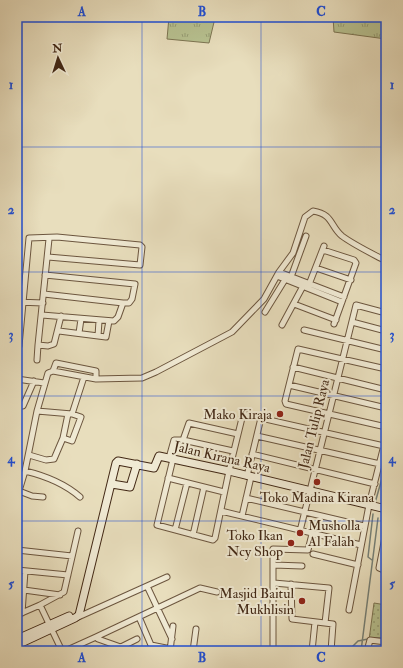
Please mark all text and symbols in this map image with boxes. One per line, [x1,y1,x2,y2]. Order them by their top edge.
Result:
text: A [77,4,87,20]
text: B [198,4,206,20]
text: C [316,4,326,20]
north arrow [38,38,78,78]
text: N [51,42,64,55]
text: 1 [9,77,14,93]
text: 1 [390,77,395,93]
text: 2 [8,202,15,218]
text: 2 [389,202,396,218]
text: 3 [9,327,14,343]
text: 3 [390,327,395,343]
street label: Jalan Tulip Raya [294,377,334,472]
place label: Mako Kiraja [203,406,272,423]
marker: Mako Kiraja [275,409,285,419]
street label: Jalan Kirana Raya [171,437,272,477]
text: 4 [6,451,15,467]
text: 4 [387,451,396,467]
marker: Toko Madina Kirana [312,477,322,487]
place label: Toko Madina Kirana [260,489,375,506]
place label: Musholla Al Falah [307,517,361,550]
place label: Toko Ikan Ncy Shop [226,527,283,561]
marker: Musholla Al Falah [295,528,305,538]
marker: Toko Ikan Ncy Shop [286,538,296,548]
text: 5 [8,576,14,592]
text: 5 [389,576,395,592]
place label: Masjid Baitul Mukhlisin [219,585,294,618]
marker: Masjid Baitul Mukhlisin [297,596,307,606]
text: A [77,650,87,666]
text: B [198,650,206,666]
text: C [316,650,326,666]

